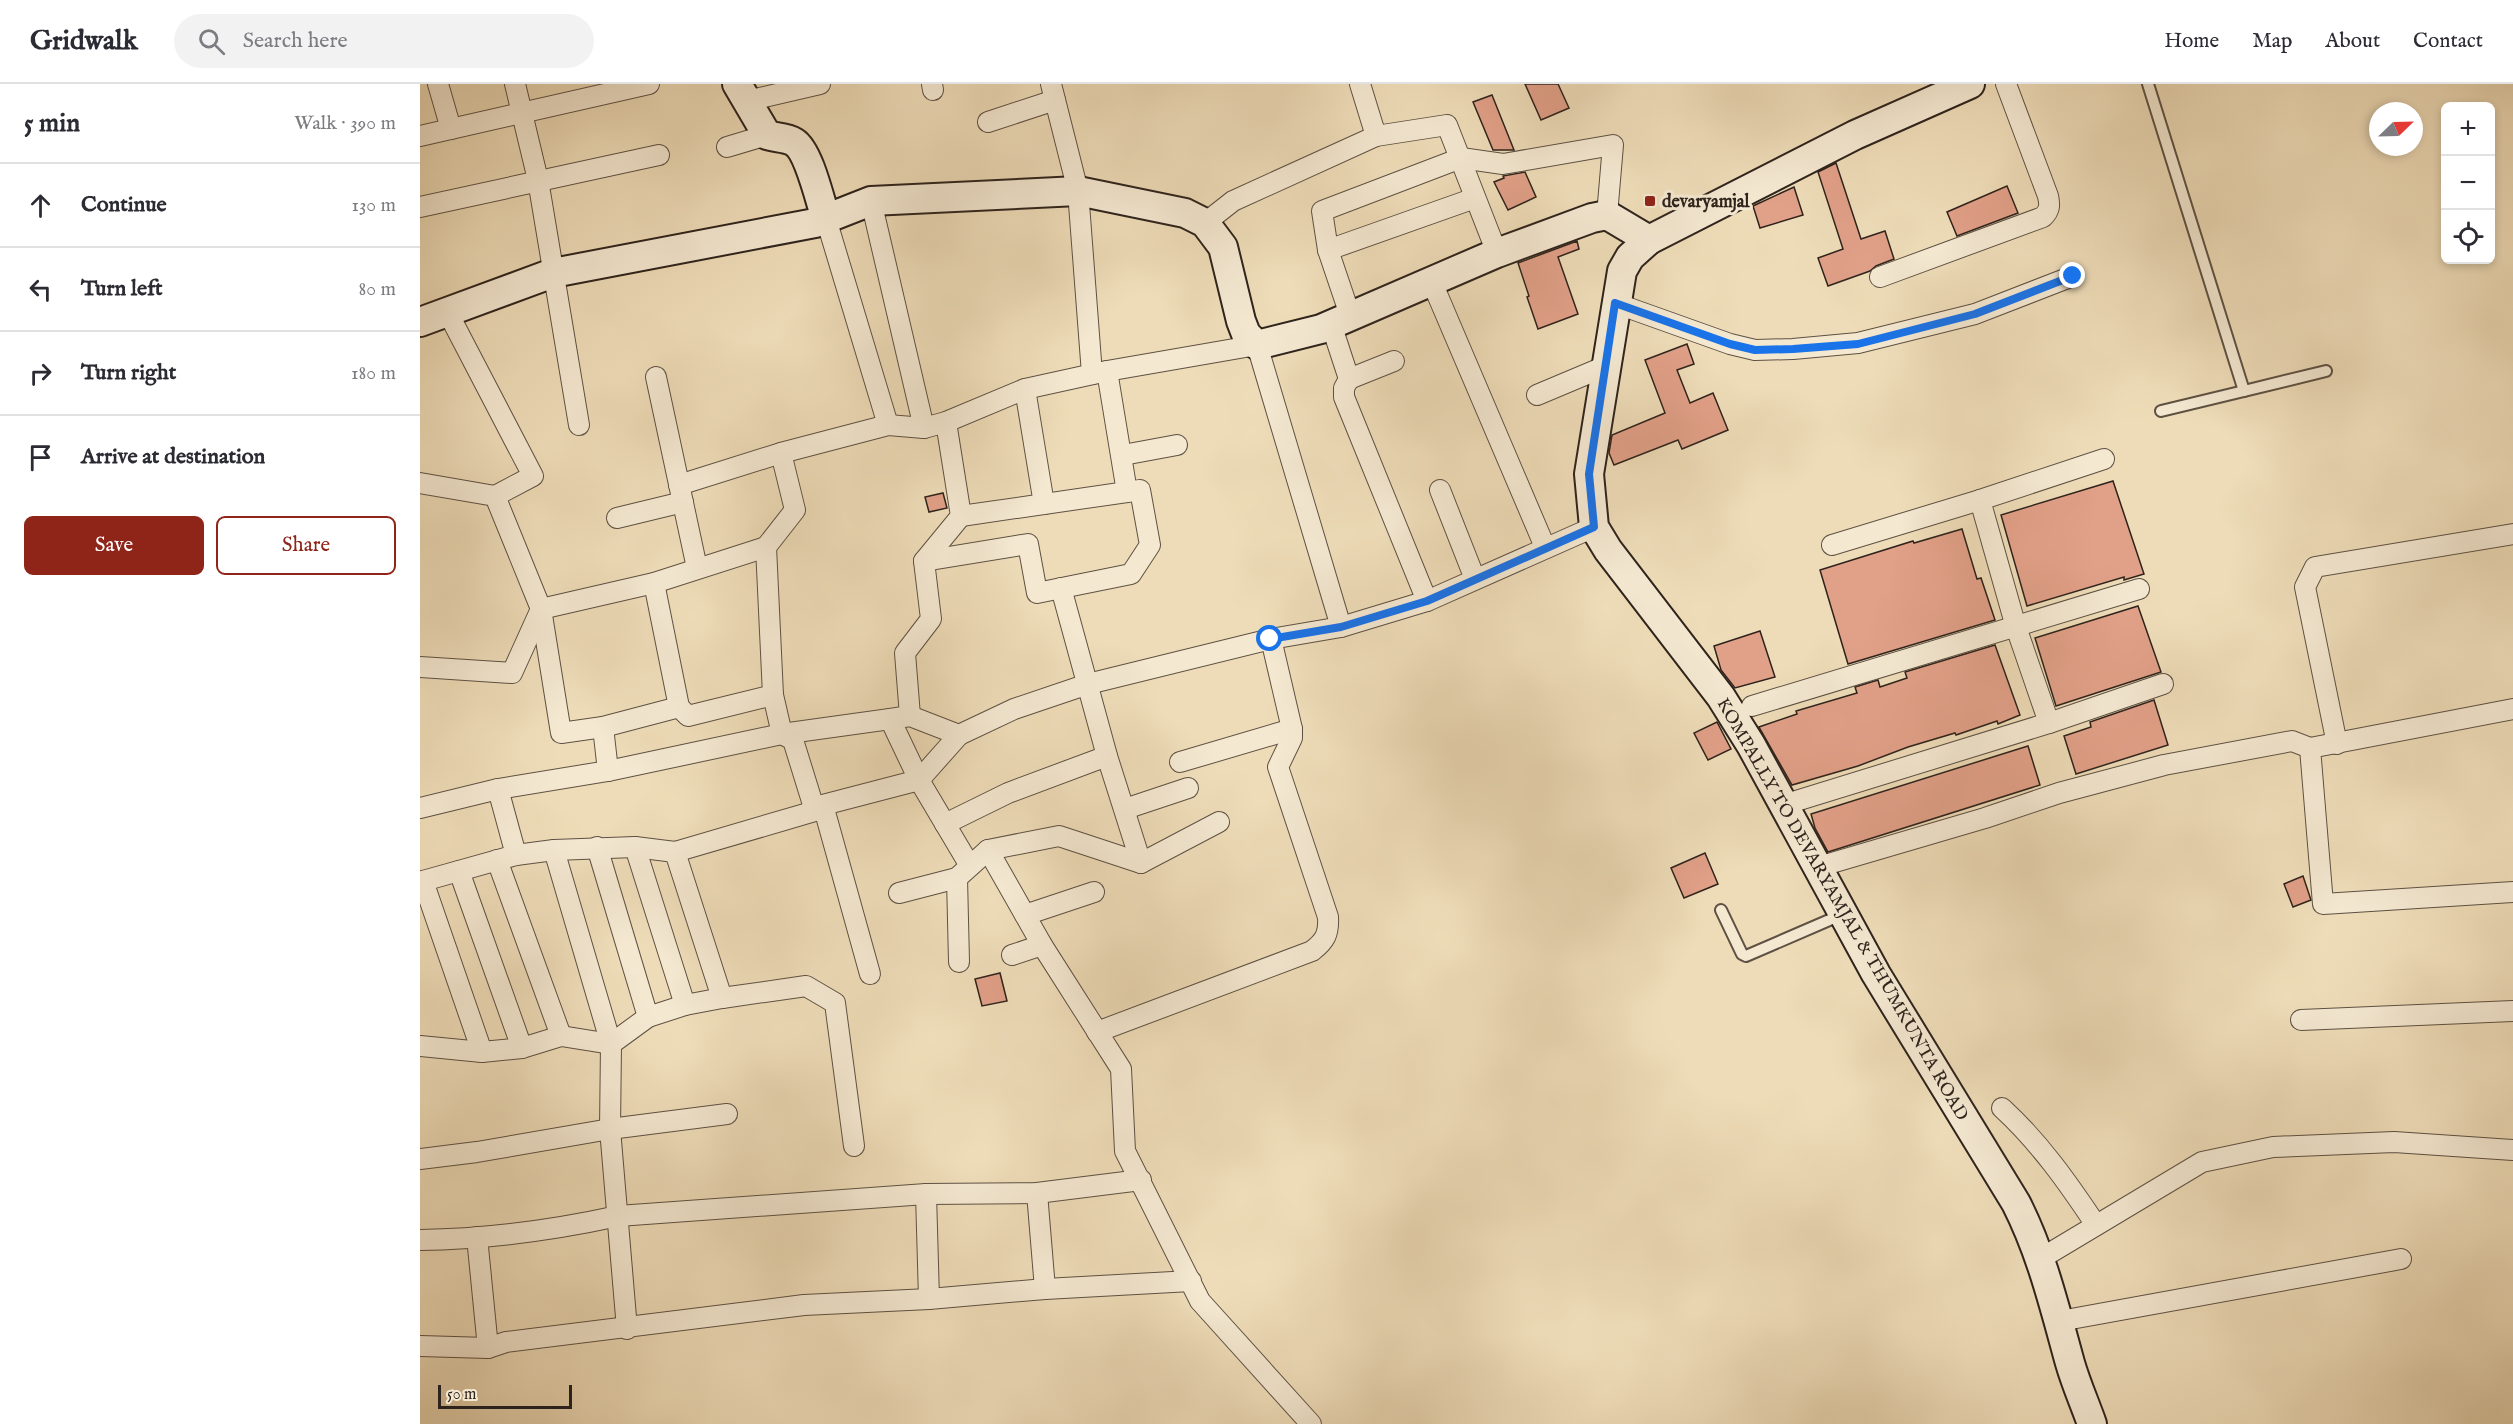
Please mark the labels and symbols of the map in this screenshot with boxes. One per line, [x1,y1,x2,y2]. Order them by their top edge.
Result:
north arrow [2369,102,2423,156]
place label: devaryamjal [1662,191,1751,214]
marker: devaryamjal [1643,194,1657,208]
route end [2059,262,2085,288]
route start [1256,625,1282,651]
street label: KOMPALLY TO DEVARYAMJAL & THUMKUNTA ROAD [1711,694,1973,1125]
scale bar [438,1382,572,1410]

